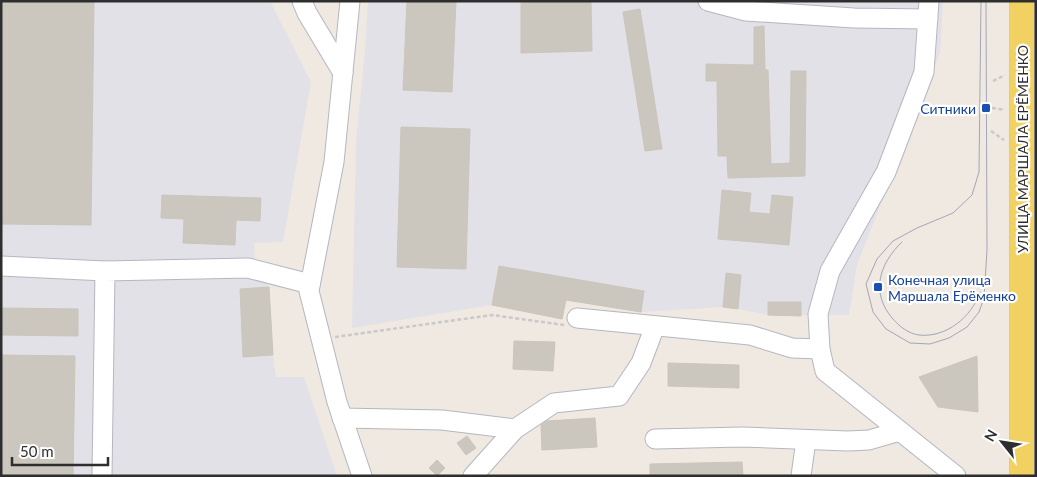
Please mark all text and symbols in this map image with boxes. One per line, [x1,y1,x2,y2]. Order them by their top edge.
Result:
street label: УЛИЦА МАРШАЛА ЕРЁМЕНКО [1014,45,1031,253]
place label: Ситники [920,100,976,117]
marker: Ситники [980,102,992,114]
place label: Конечная улица Маршала Ерёменко [888,271,1016,304]
marker: Конечная улица Маршала Ерёменко [872,281,884,293]
north arrow [977,417,1027,467]
text: N [980,426,1000,444]
scale bar [12,434,109,466]
text: 50 m [20,442,54,460]

